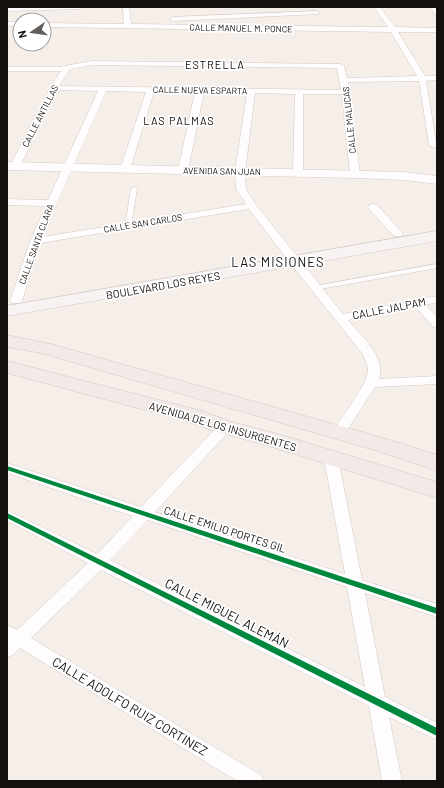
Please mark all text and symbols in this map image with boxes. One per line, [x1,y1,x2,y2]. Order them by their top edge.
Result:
north arrow [12,12,52,52]
street label: CALLE MANUEL M. PONCE [189,22,293,34]
text: N [15,29,29,39]
district label: ESTRELLA [185,58,245,71]
street label: CALLE ANTILLAS [20,83,60,149]
street label: CALLE NUEVA ESPARTA [153,84,248,96]
street label: CALLE MALUCAS [340,86,358,154]
district label: LAS PALMAS [143,114,215,127]
street label: AVENIDA SAN JUAN [183,165,261,177]
street label: CALLE SANTA CLARA [16,202,56,286]
street label: CALLE SAN CARLOS [103,211,183,235]
district label: LAS MISIONES [231,254,325,270]
street label: BOULEVARD LOS REYES [105,269,221,301]
street label: CALLE JALPAM [351,294,427,322]
street label: AVENIDA DE LOS INSURGENTES [148,399,298,453]
street label: CALLE EMILIO PORTES GIL [162,503,288,555]
street label: CALLE MIGUEL ALEMÁN [162,575,292,651]
street label: CALLE ADOLFO RUIZ CORTINEZ [50,653,210,759]

